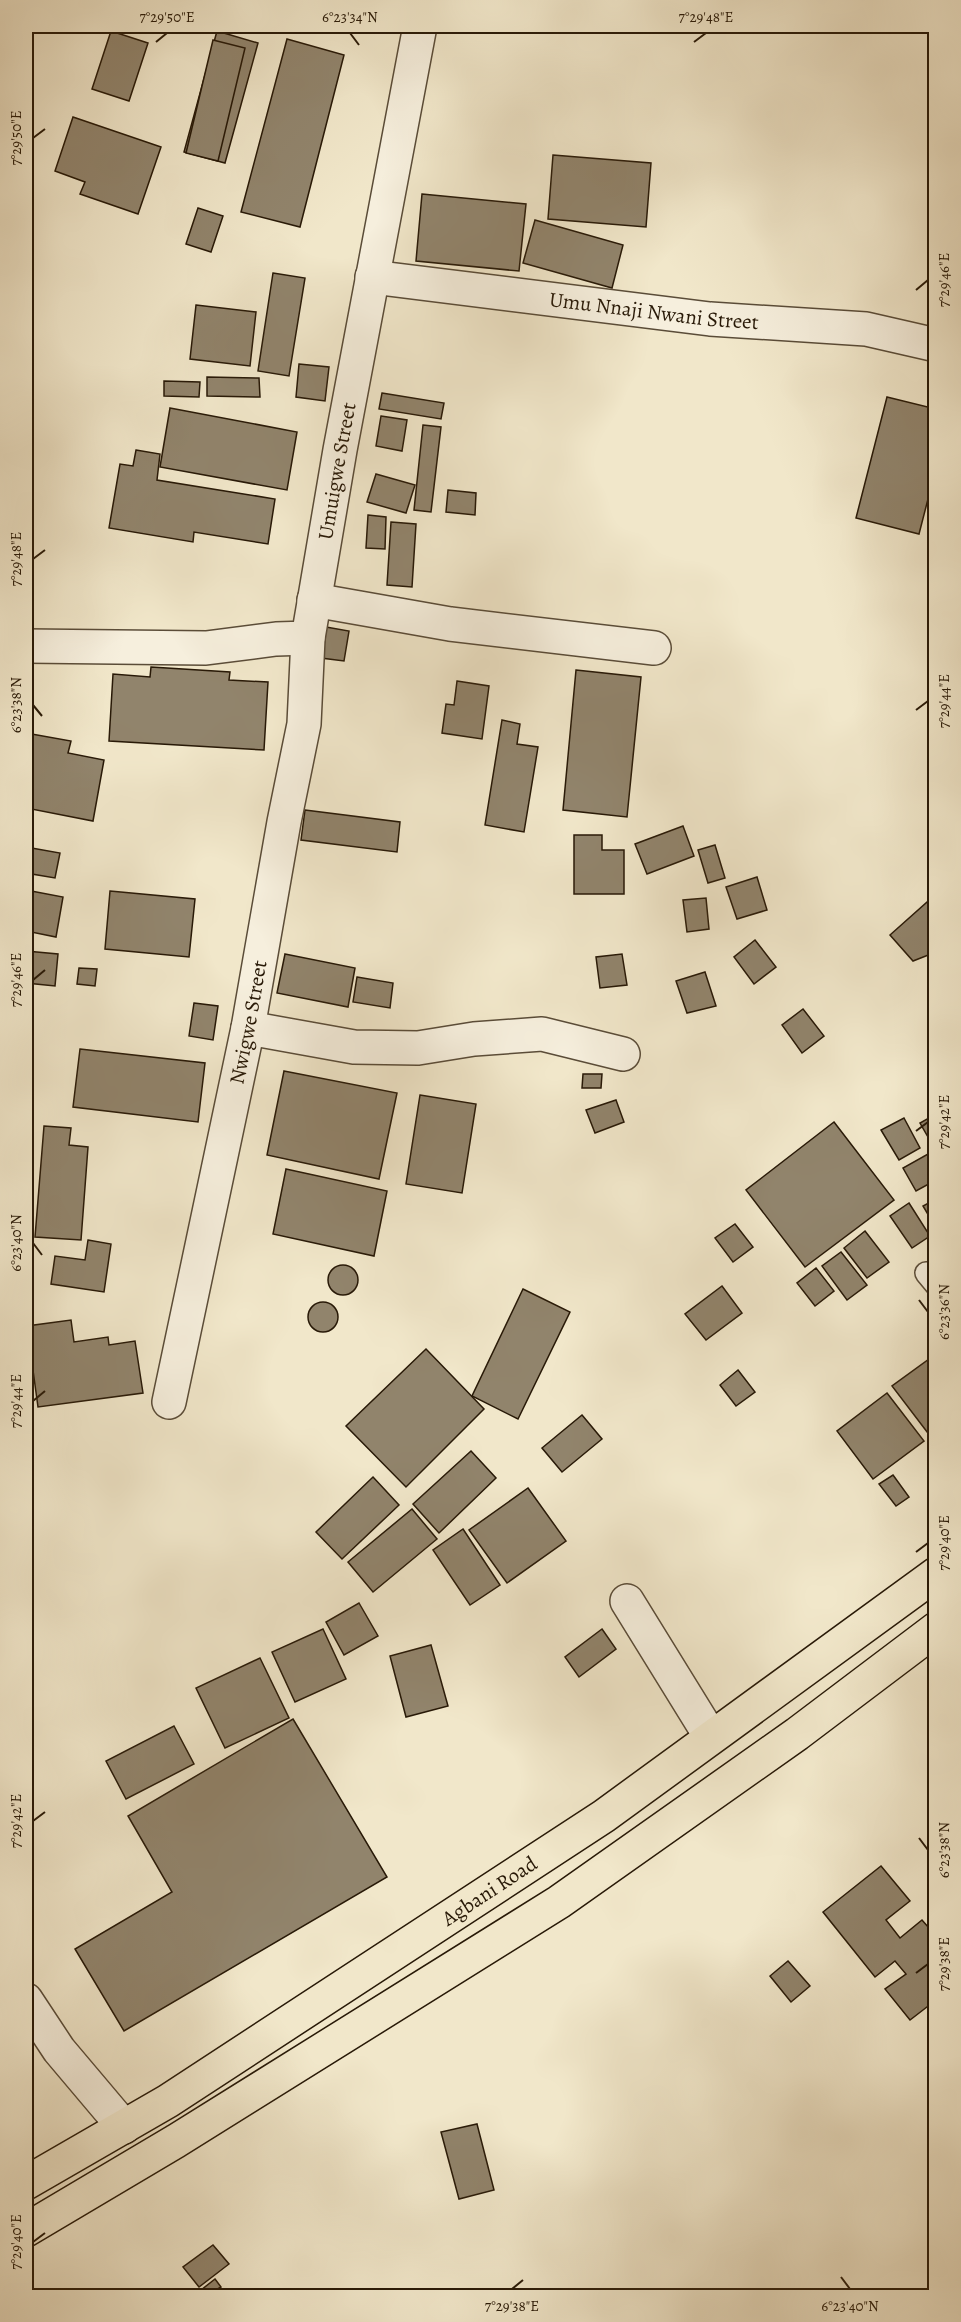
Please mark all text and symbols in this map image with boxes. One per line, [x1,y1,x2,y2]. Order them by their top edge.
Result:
text: 7°29'50"E [139,7,195,27]
text: 6°23'34"N [322,7,378,27]
text: 7°29'48"E [679,7,733,27]
text: 7°29'50"E [6,110,26,166]
text: 7°29'46"E [934,253,954,307]
street label: Umu Nnaji Nwani Street [548,285,760,336]
street label: Umuigwe Street [311,400,363,542]
text: 7°29'48"E [6,532,26,586]
text: 7°29'44"E [934,674,954,728]
text: 6°23'38"N [6,677,26,733]
text: 7°29'46"E [6,953,26,1007]
street label: Nwigwe Street [223,958,274,1087]
text: 7°29'42"E [934,1095,954,1149]
text: 6°23'40"N [6,1214,26,1272]
text: 6°23'36"N [934,1284,954,1340]
text: 7°29'44"E [6,1374,26,1428]
text: 7°29'40"E [934,1515,954,1571]
text: 7°29'42"E [6,1794,26,1848]
text: 6°23'38"N [934,1822,954,1878]
street label: Agbani Road [435,1849,543,1933]
text: 7°29'38"E [934,1937,954,1991]
text: 7°29'40"E [6,2214,26,2270]
text: 7°29'38"E [485,2296,539,2316]
text: 6°23'40"N [821,2296,879,2316]

